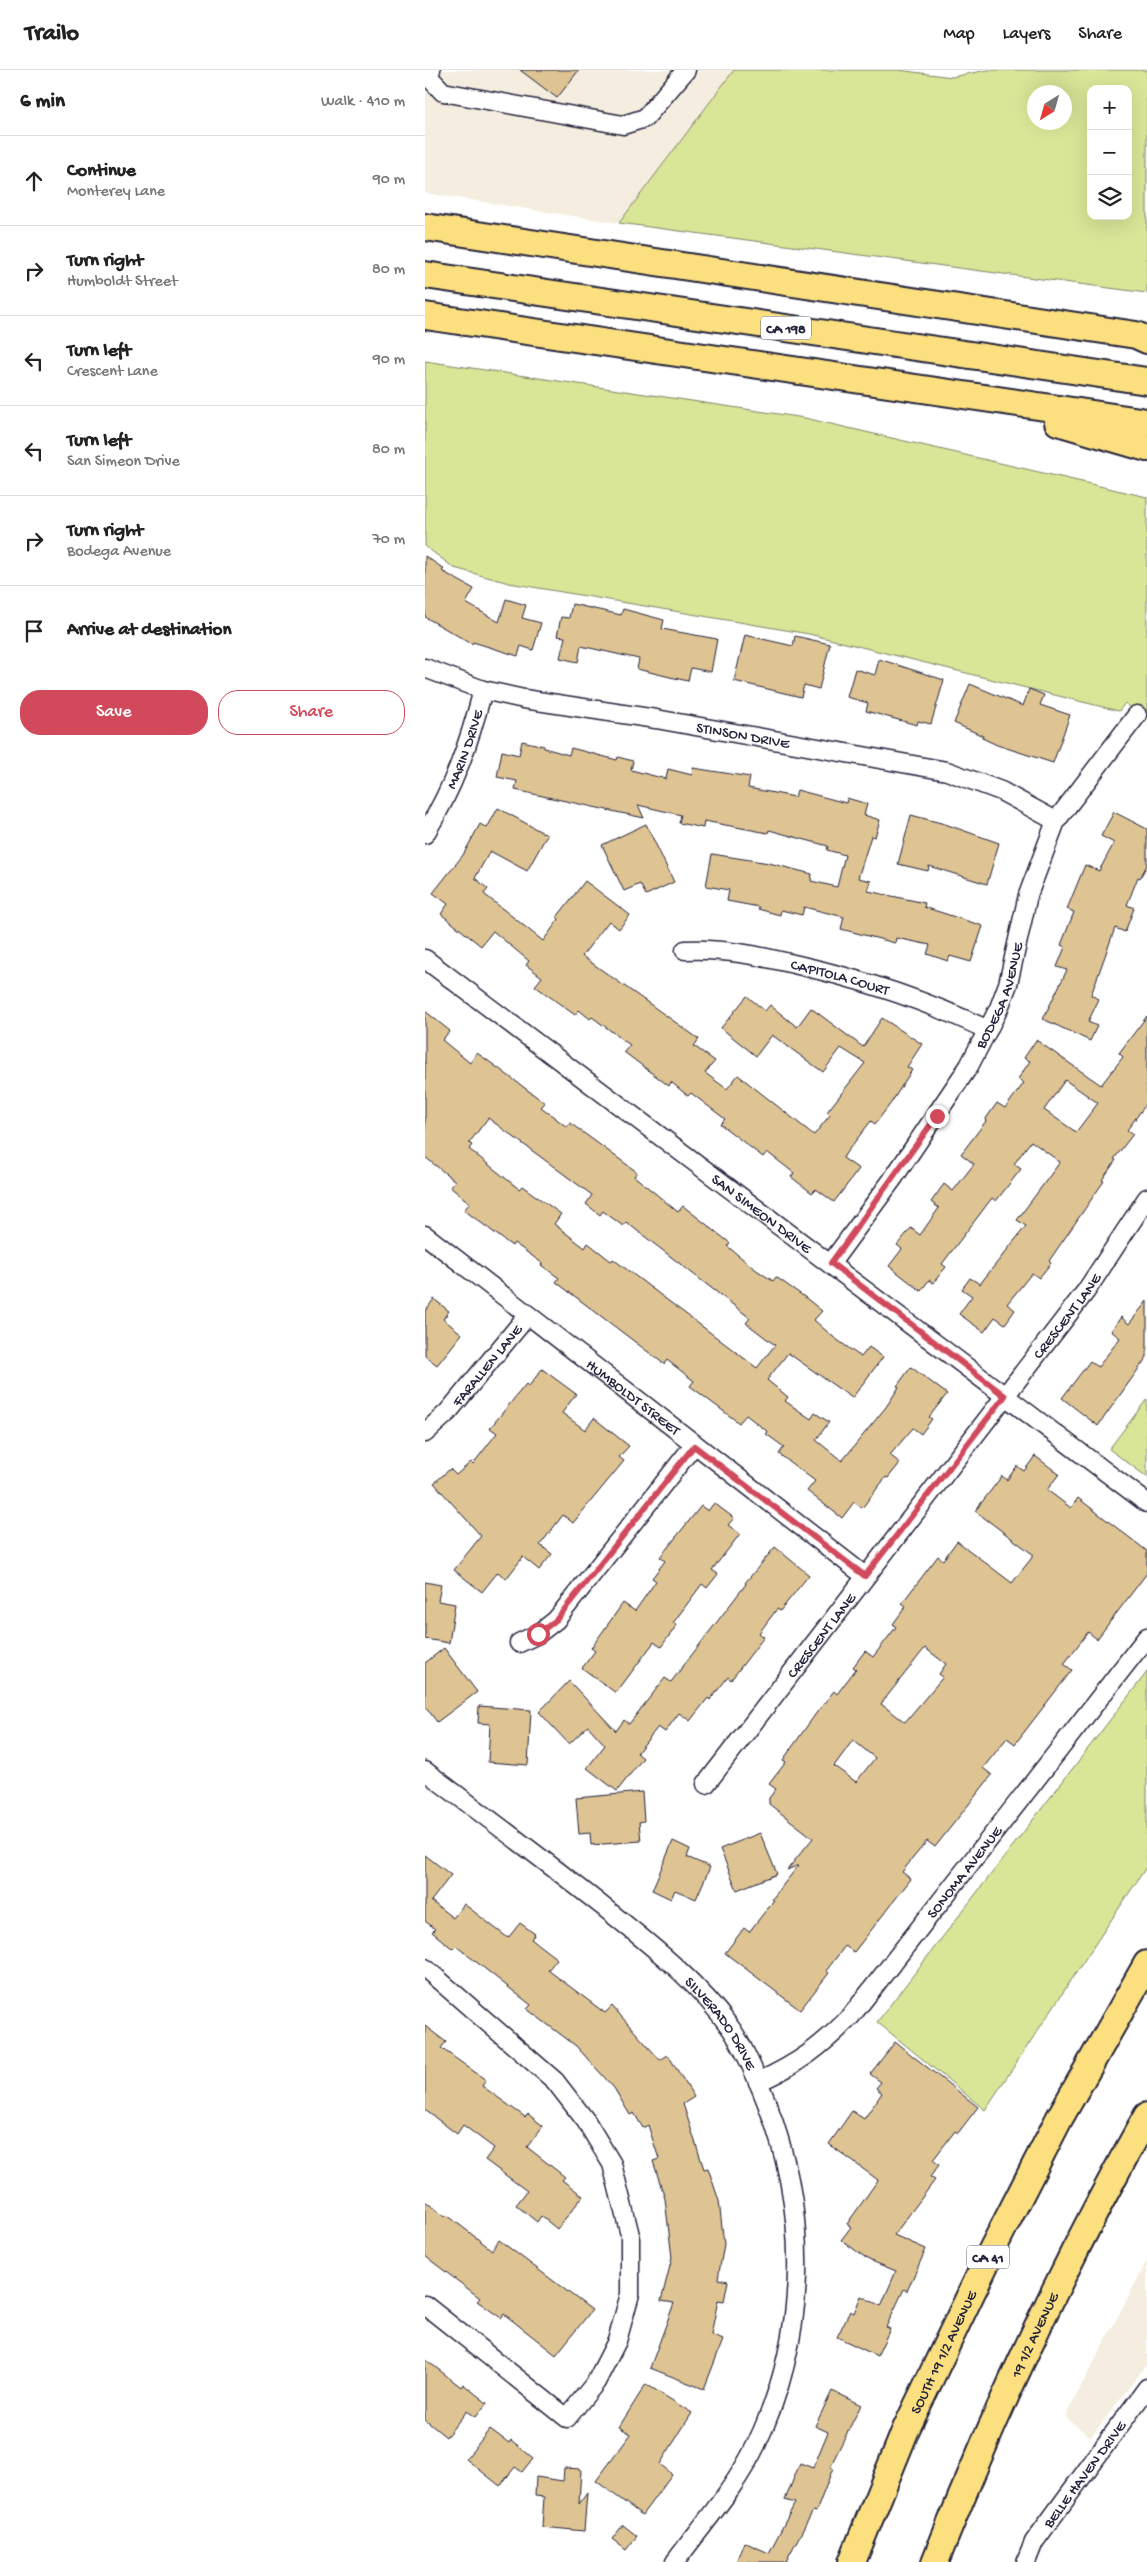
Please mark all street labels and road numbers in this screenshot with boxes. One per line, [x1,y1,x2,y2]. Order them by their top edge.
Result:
road number: CA 198 [761,317,811,340]
street label: MARIN DRIVE [443,707,488,792]
street label: STINSON DRIVE [695,719,791,754]
street label: BODEGA AVENUE [972,940,1028,1053]
street label: CAPITOLA COURT [789,957,892,1001]
street label: SAN SIMEON DRIVE [707,1171,815,1258]
street label: CRESCENT LANE [1030,1270,1106,1363]
street label: FARALLEN LANE [449,1321,527,1412]
street label: HUMBOLDT STREET [582,1356,684,1441]
street label: CRESCENT LANE [784,1590,861,1682]
street label: SONOMA AVENUE [924,1823,1007,1923]
street label: SILVERADO DRIVE [680,1974,759,2074]
road number: CA 41 [967,2246,1009,2268]
street label: SOUTH 19 1/2 AVENUE [908,2288,982,2417]
street label: 19 1/2 AVENUE [1008,2289,1064,2382]
street label: BELLE HAVEN DRIVE [1040,2417,1131,2533]

